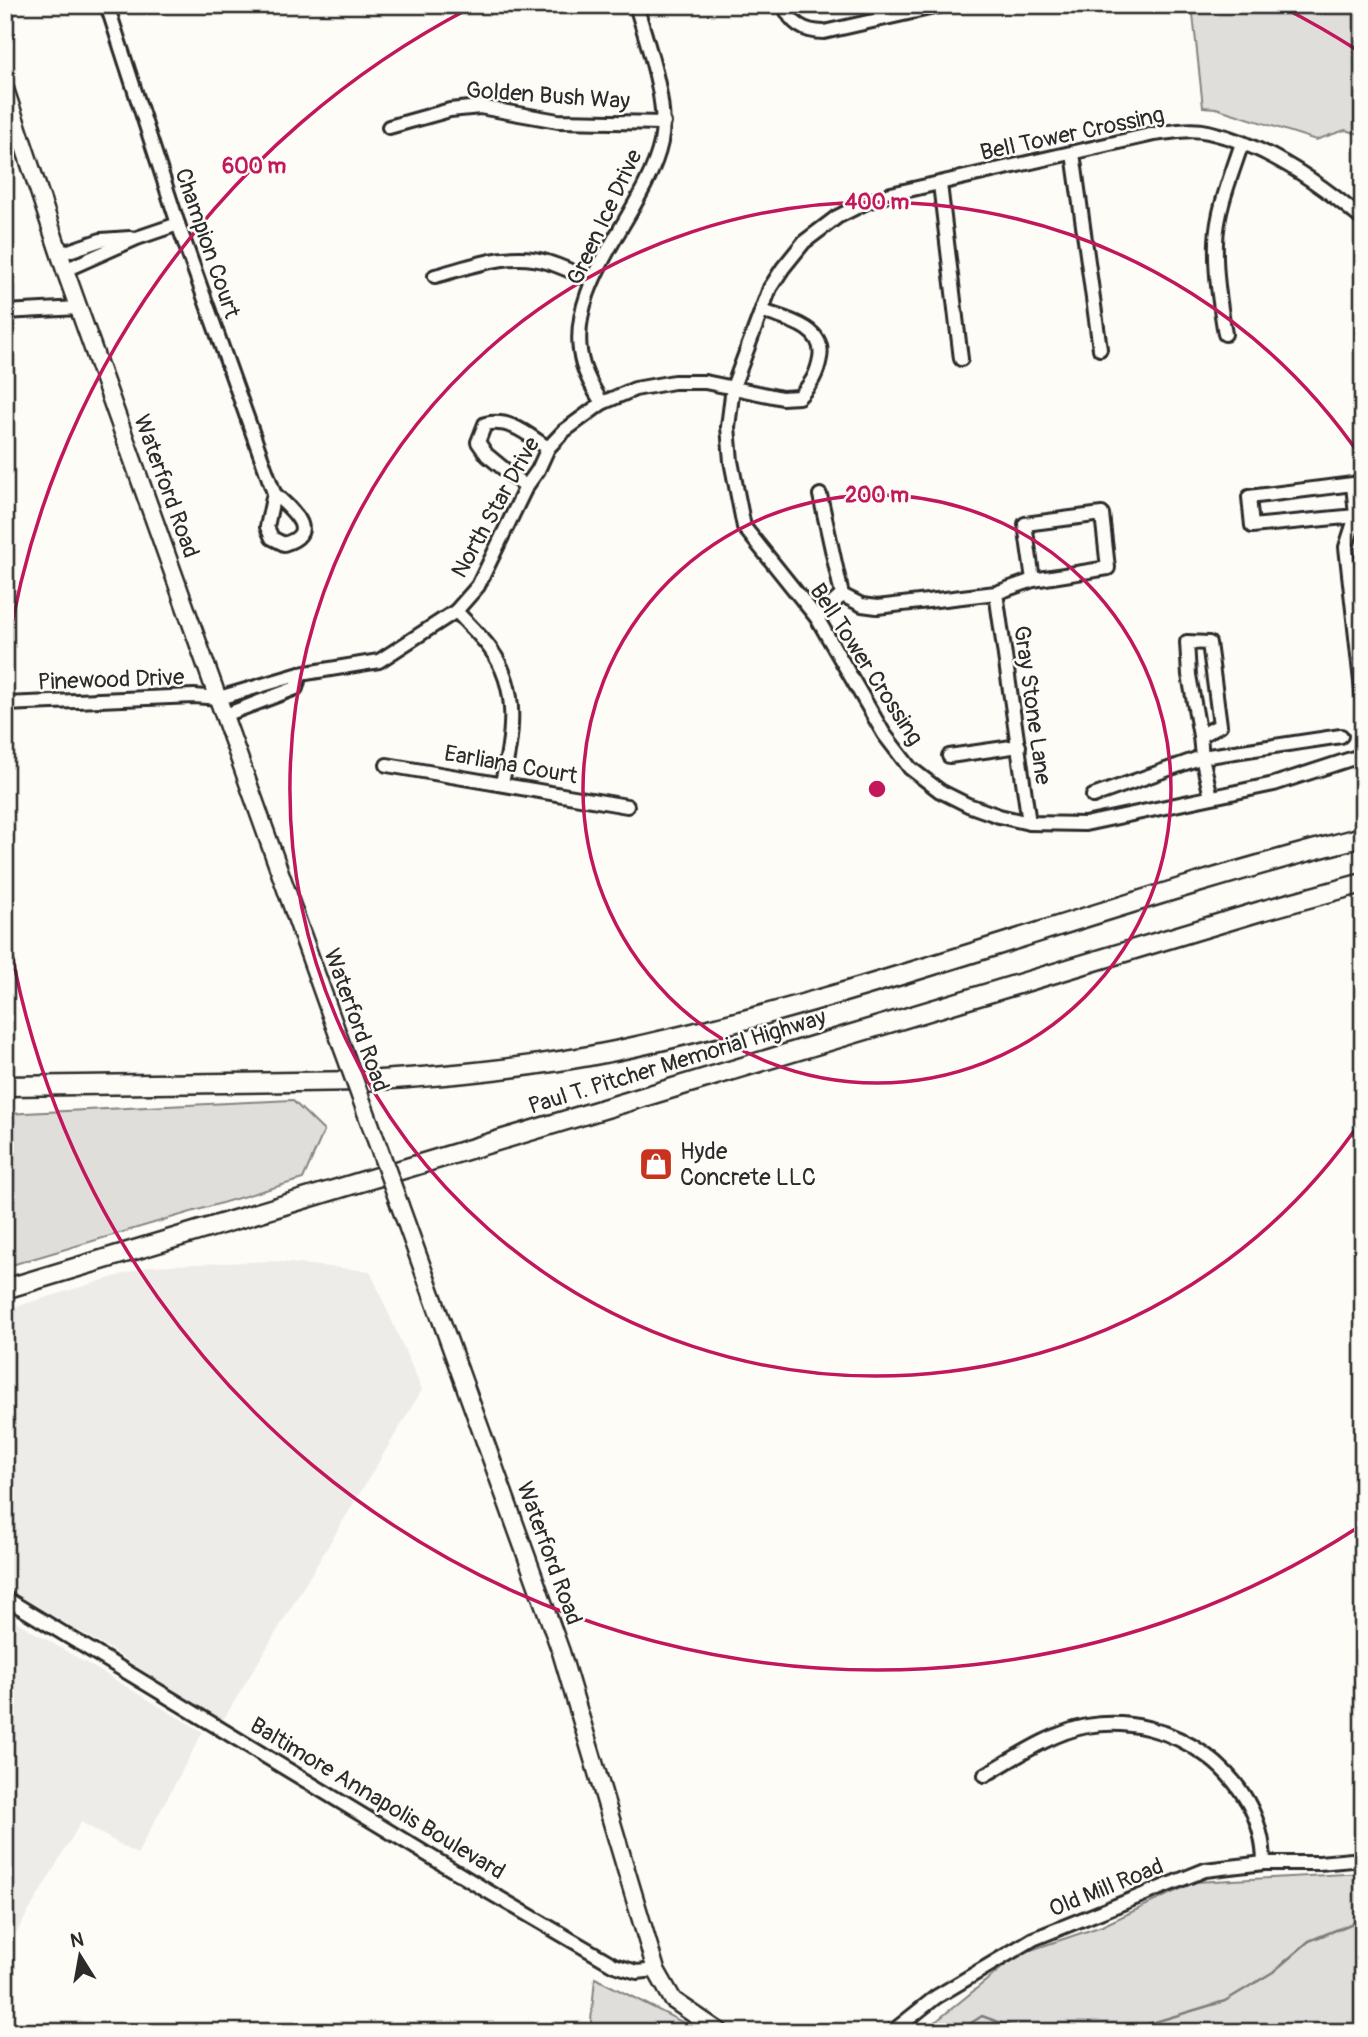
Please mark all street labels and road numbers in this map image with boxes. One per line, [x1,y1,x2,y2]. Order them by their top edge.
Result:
street label: Golden Bush Way [465,75,631,116]
street label: Bell Tower Crossing [977,100,1167,167]
street label: Green Ice Drive [560,144,649,290]
street label: Champion Court [168,164,247,323]
street label: Waterford Road [127,411,206,562]
street label: North Star Drive [445,431,546,583]
street label: Bell Tower Crossing [803,578,930,751]
street label: Gray Stone Lane [1007,624,1058,787]
street label: Pinewood Drive [37,662,185,697]
street label: Earliana Court [442,739,580,791]
street label: Waterford Road [317,945,396,1096]
street label: Paul T. Pitcher Memorial Highway [525,1002,830,1121]
street label: Waterford Road [510,1478,589,1629]
street label: Baltimore Annapolis Boulevard [245,1711,511,1886]
street label: Old Mill Road [1045,1851,1168,1923]

